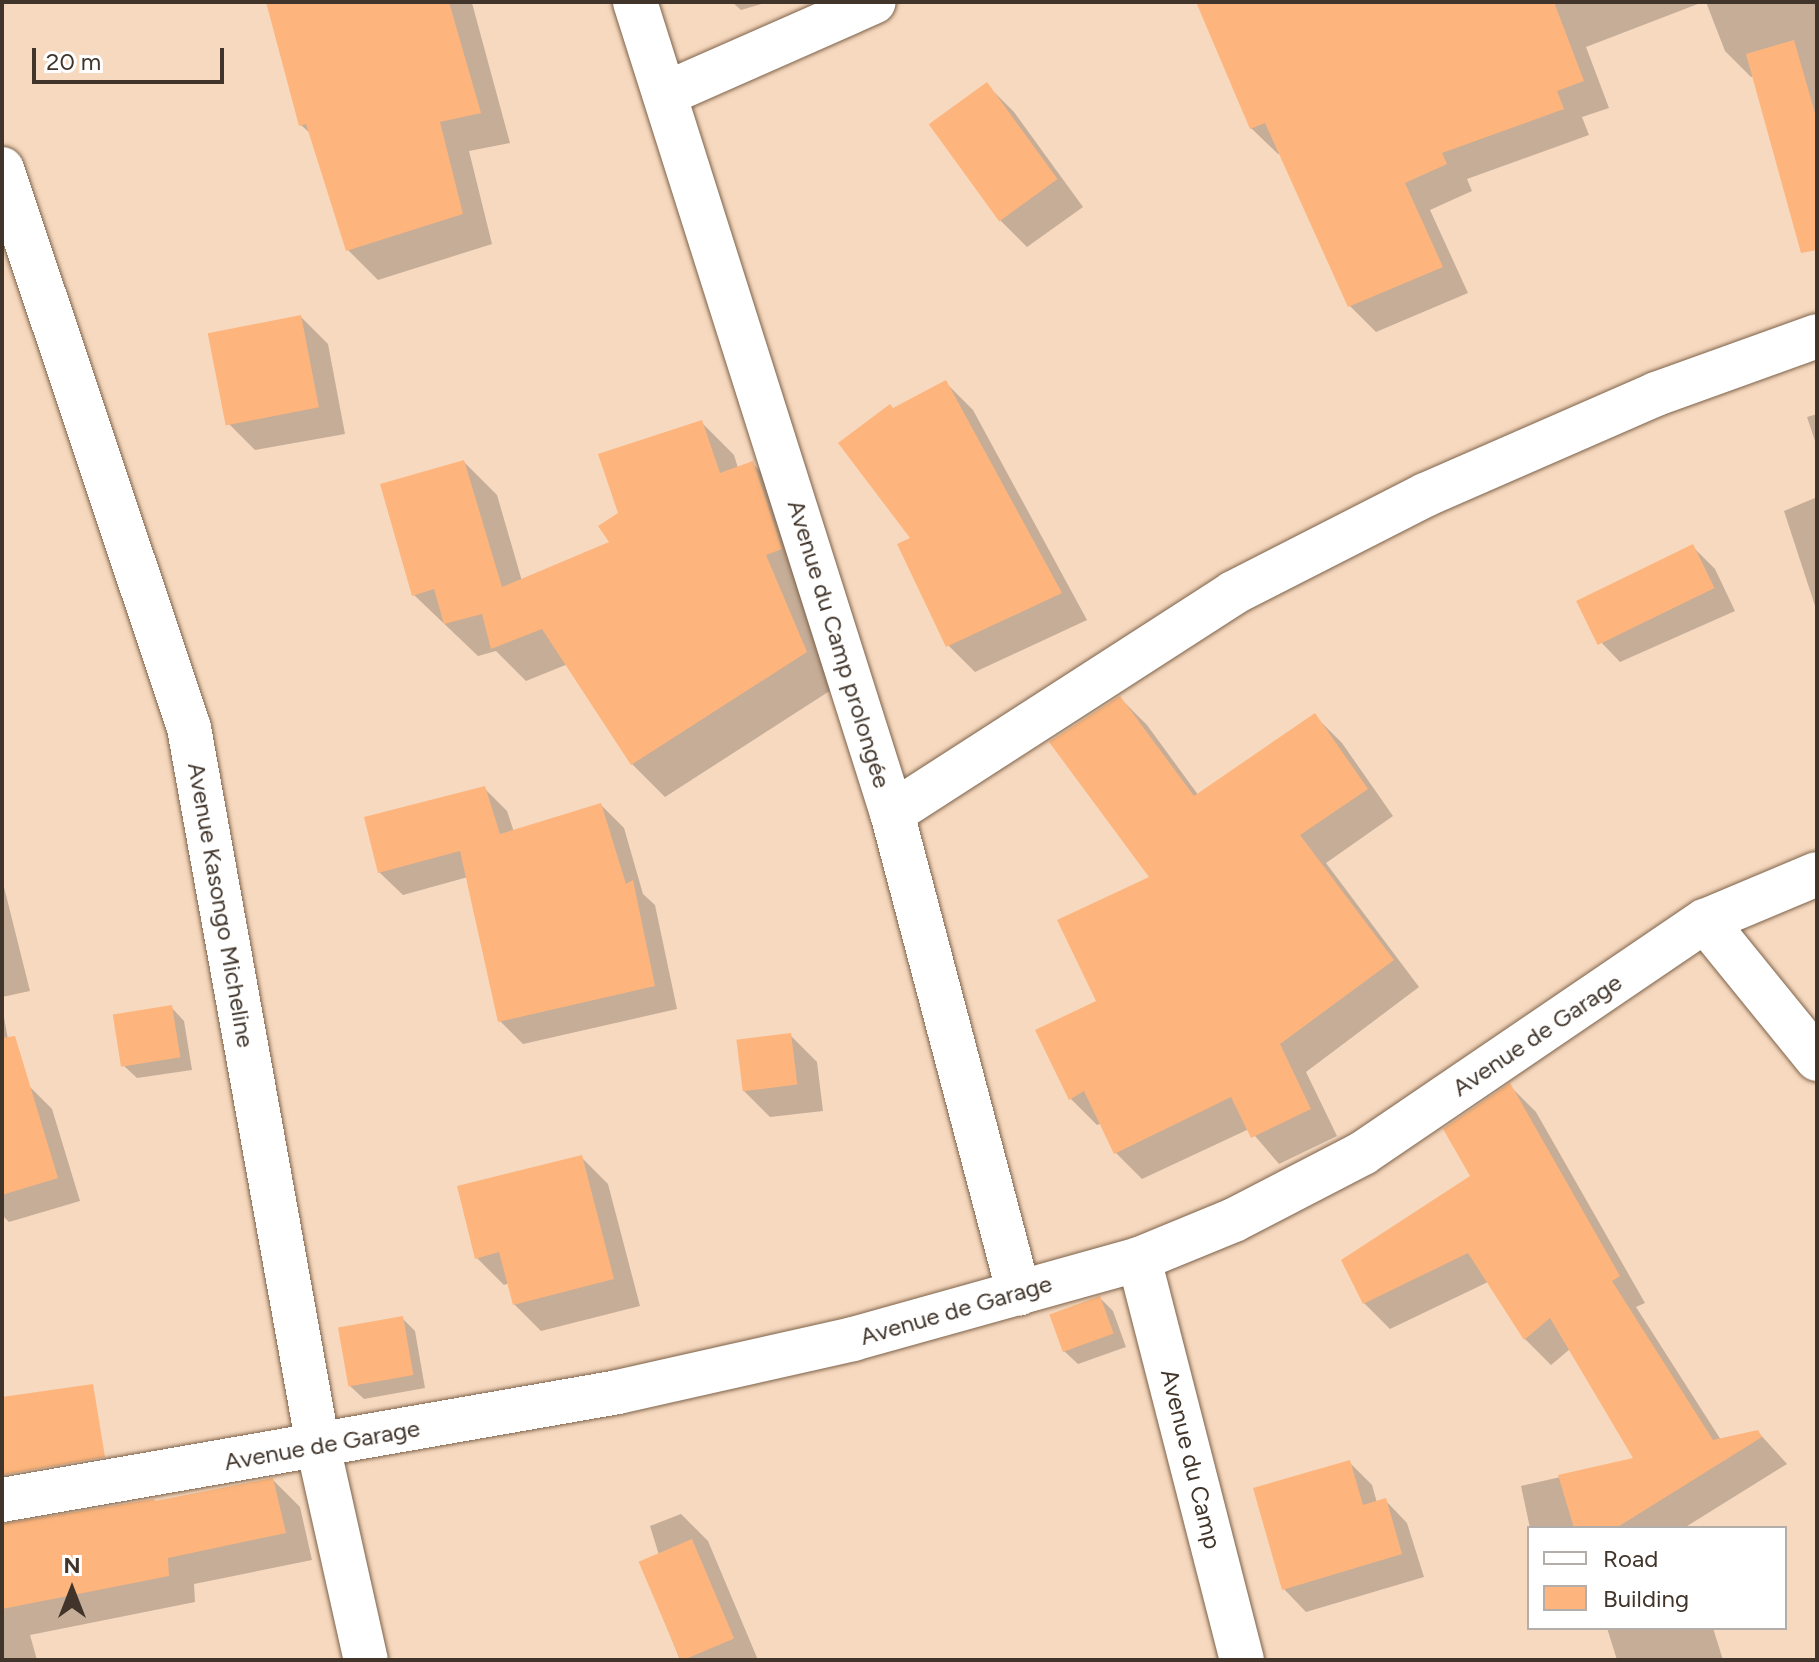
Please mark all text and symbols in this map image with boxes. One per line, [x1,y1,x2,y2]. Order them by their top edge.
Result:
scale bar [36,32,228,82]
text: 20 m [46,47,101,76]
street label: Avenue du Camp prolongée [781,496,897,792]
street label: Avenue Kasongo Micheline [182,760,260,1050]
street label: Avenue de Garage [1447,968,1627,1102]
street label: Avenue de Garage [857,1269,1055,1351]
street label: Avenue du Camp [1155,1366,1227,1552]
street label: Avenue de Garage [222,1414,422,1476]
legend [1527,1526,1787,1630]
text: Road [1603,1544,1658,1573]
north arrow [32,1550,112,1630]
text: N [63,1552,81,1579]
text: Building [1603,1584,1689,1613]

